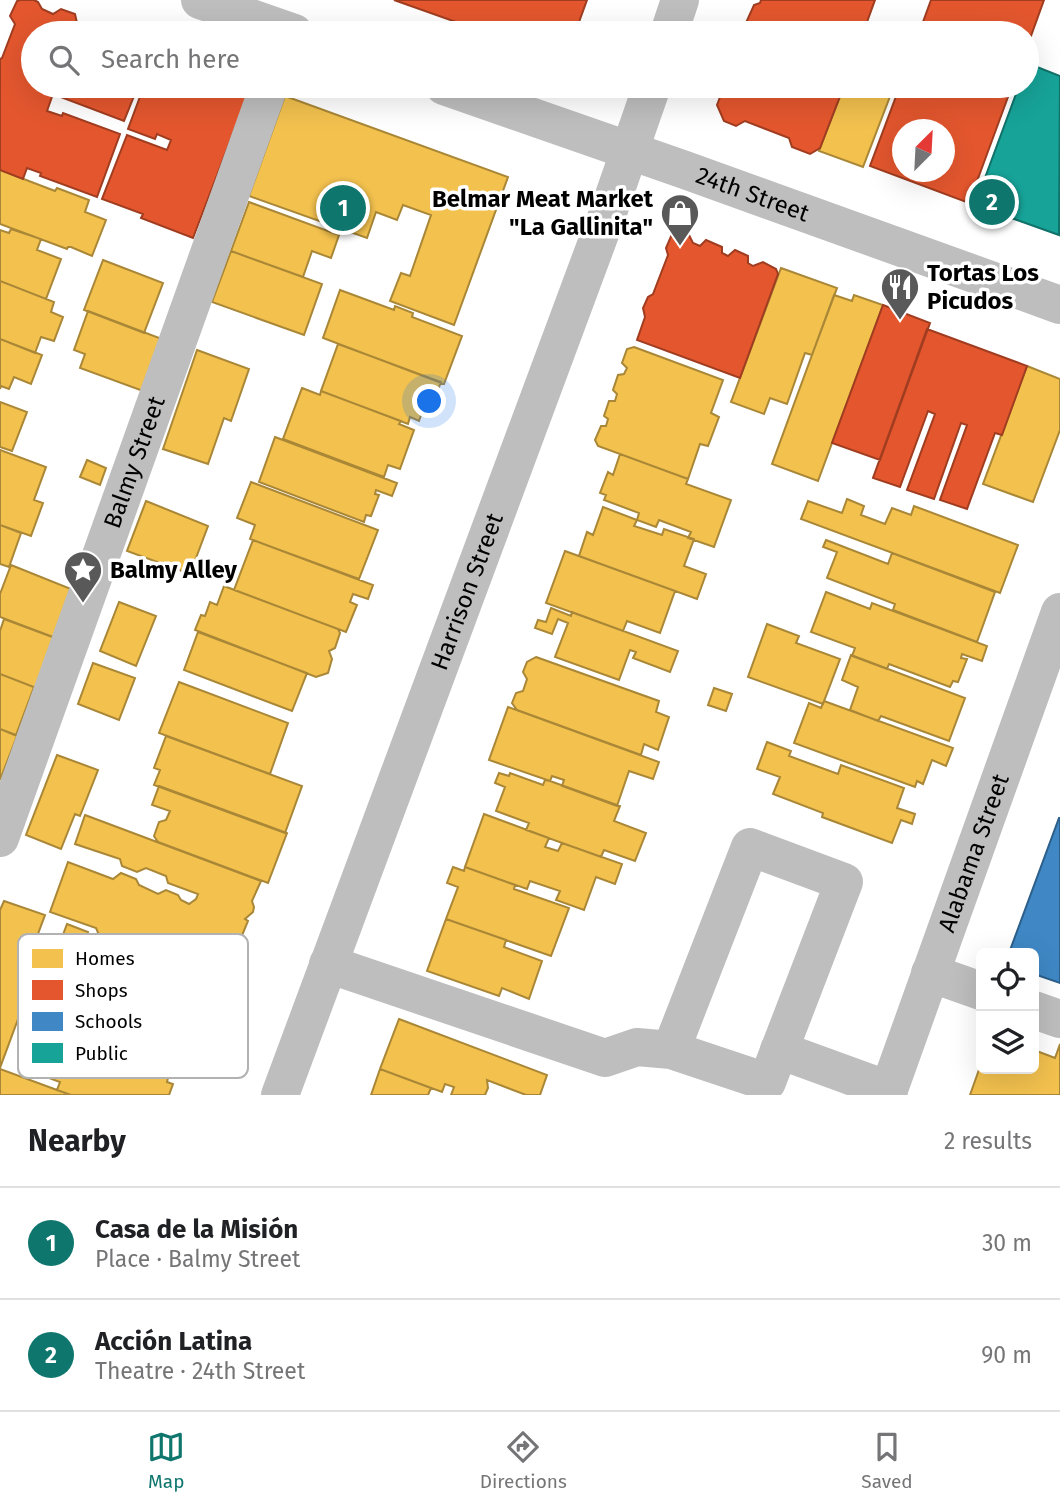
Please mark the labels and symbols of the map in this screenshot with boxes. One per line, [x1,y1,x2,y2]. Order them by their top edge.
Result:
north arrow [892,119,955,182]
street label: 24th Street [692,161,813,228]
pin: 2 [969,176,1015,228]
pin: 1 [320,182,366,234]
place label: Belmar Meat Market "La Gallinita" [432,185,654,241]
shop icon: Belmar Meat Market "La Gallinita" [659,192,701,247]
place label: Tortas Los Picudos [927,259,1039,315]
restaurant icon: Tortas Los Picudos [879,266,921,321]
your location [412,384,446,418]
street label: Balmy Street [98,392,171,532]
street label: Harrison Street [425,509,509,674]
place icon: Balmy Alley [62,549,104,604]
place label: Balmy Alley [110,556,237,584]
street label: Alabama Street [932,770,1015,936]
legend [18,934,248,1078]
text: Homes [75,947,135,970]
text: Shops [75,979,128,1002]
text: Schools [75,1010,142,1033]
text: Public [75,1042,128,1065]

